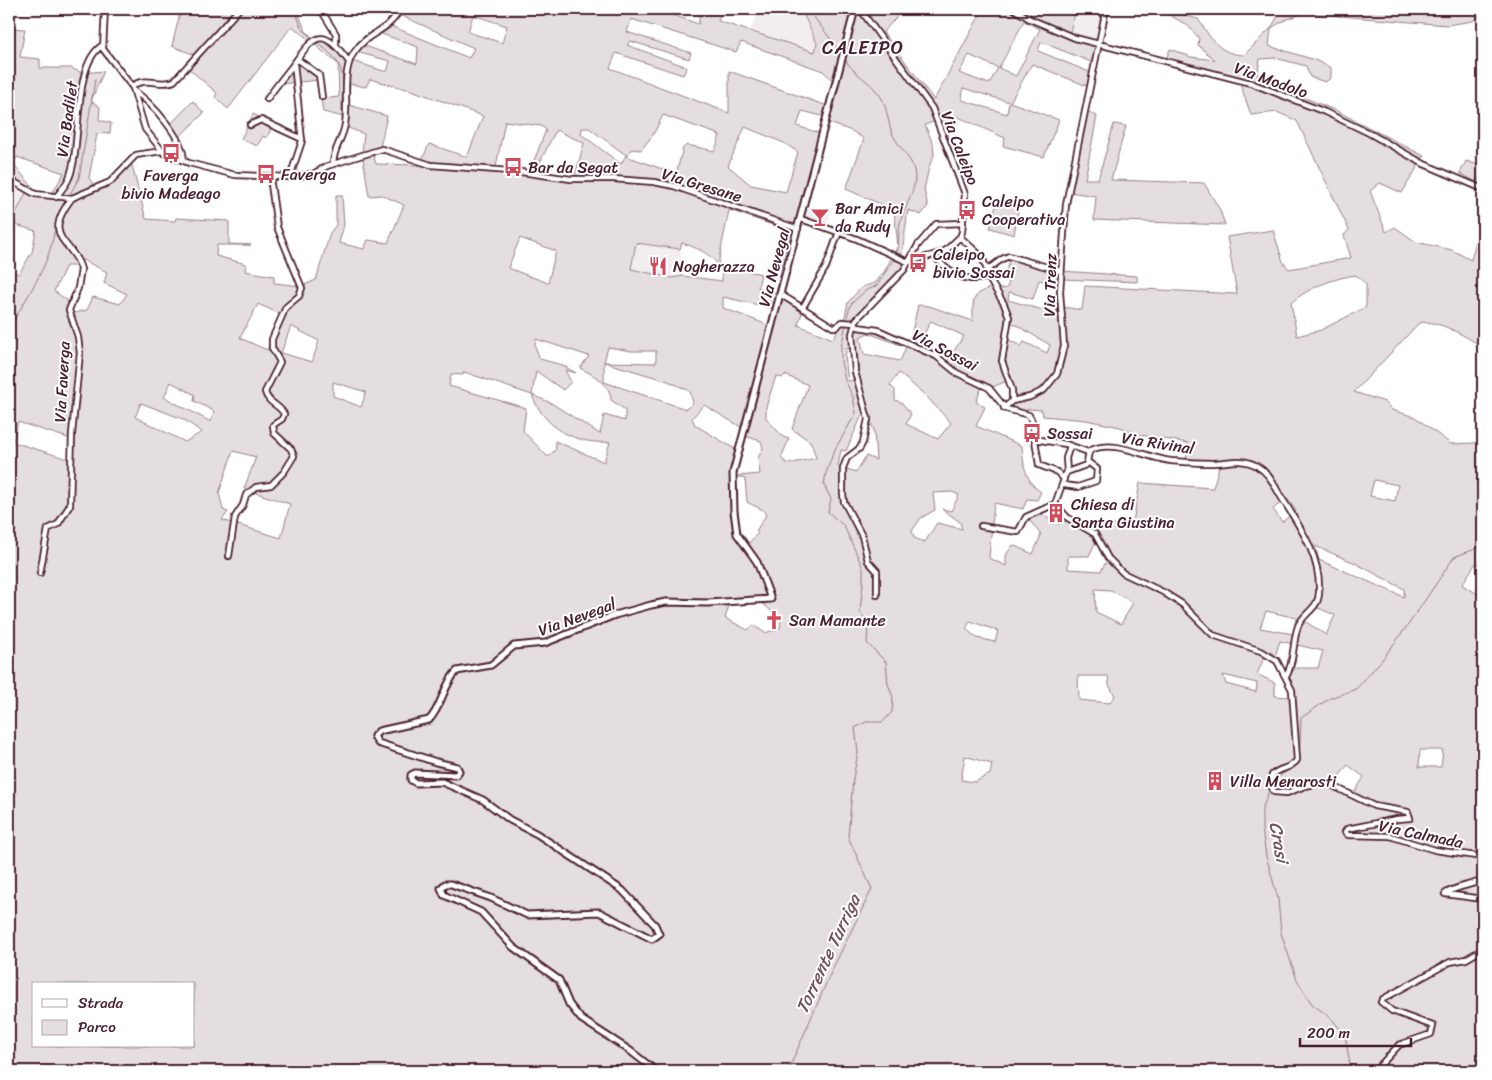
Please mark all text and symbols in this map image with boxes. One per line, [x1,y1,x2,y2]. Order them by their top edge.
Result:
district label: CALEIPO [822,31,904,64]
street label: Via Modolo [1230,53,1312,107]
street label: Via Badilet [47,79,87,159]
street label: Via Caleipo [933,107,987,190]
bus stop icon: Faverga bivio Madeago [160,142,182,164]
place label: Bar da Segat [528,153,618,182]
bus stop icon: Bar da Segat [502,156,524,178]
street label: Via Gresane [658,159,746,211]
place label: Faverga [281,160,336,189]
place label: Faverga bivio Madeago [121,161,221,208]
bus stop icon: Faverga [255,163,277,185]
place label: Caleipo Cooperativa [982,187,1065,234]
place label: Bar Amici da Rudy [835,194,904,241]
bus stop icon: Caleipo Cooperativa [956,199,978,221]
bar icon: Bar Amici da Rudy [809,206,831,228]
street label: Via Nevegal [749,224,799,310]
place label: Caleipo bivio Sossai [933,240,1015,287]
place label: Nogherazza [673,252,755,281]
bus stop icon: Caleipo bivio Sossai [907,252,929,274]
street label: Via Trenz [1034,252,1066,317]
restaurant icon: Nogherazza [647,255,669,277]
street label: Via Sossai [907,320,984,380]
street label: Via Faverga [45,340,79,423]
place label: Sossai [1047,419,1093,448]
bus stop icon: Sossai [1021,422,1043,444]
street label: Via Rivinal [1120,423,1197,463]
place label: Chiesa di Santa Giustina [1071,490,1174,537]
building icon: Chiesa di Santa Giustina [1045,502,1067,524]
street label: Via Nevegal [534,589,621,645]
place label: San Mamante [789,606,886,635]
church icon: San Mamante [763,609,785,631]
place label: Villa Menarosti [1230,767,1337,796]
building icon: Villa Menarosti [1204,770,1226,792]
street label: Via Calmada [1376,811,1467,857]
water label: Crasi [1260,819,1299,869]
water label: Torrente Turriga [786,887,870,1019]
legend [32,982,195,1048]
text: Strada [78,990,124,1016]
text: Parco [78,1014,116,1040]
scale bar [1300,1015,1411,1047]
text: 200 m [1307,1020,1351,1046]

